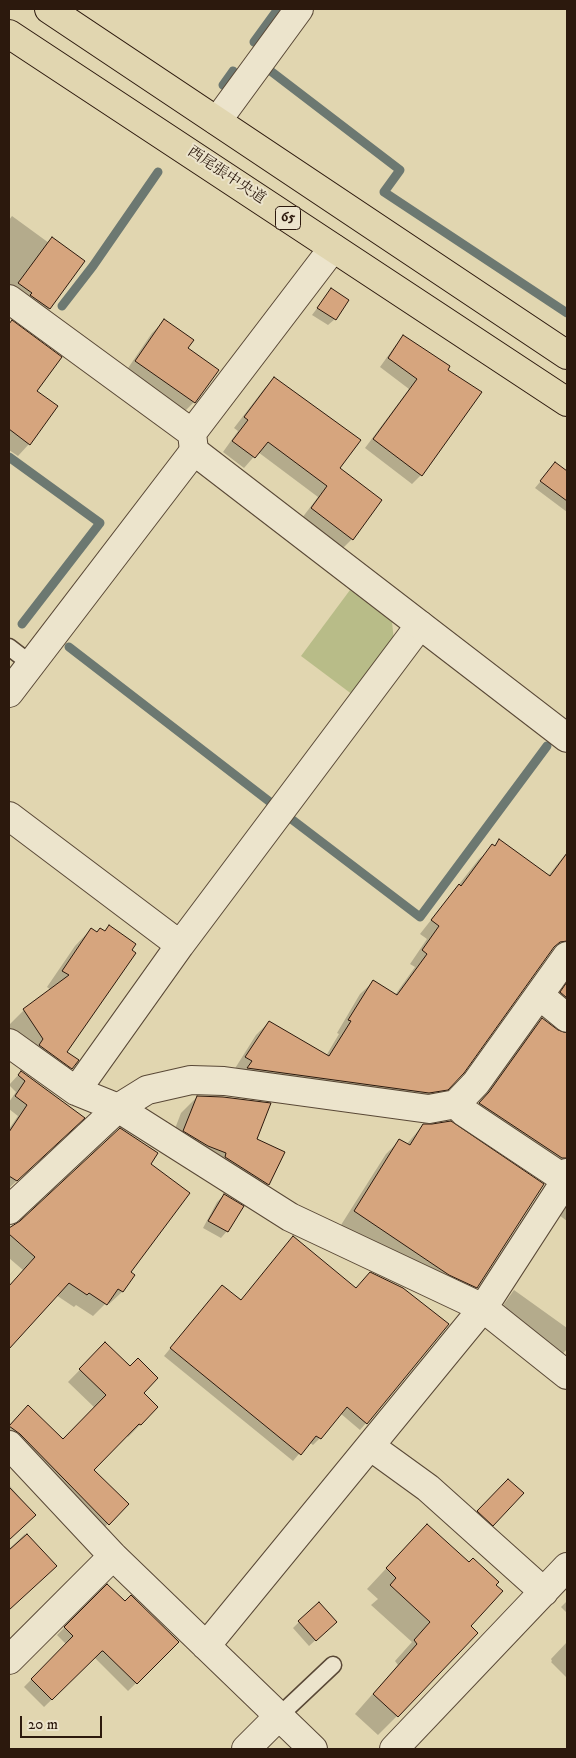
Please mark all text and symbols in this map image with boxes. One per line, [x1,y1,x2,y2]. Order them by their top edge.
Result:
street label: 西尾張中央道 [184,143,268,209]
road number: 65 [276,207,300,230]
scale bar [22,1706,105,1738]
text: 20 m [28,1715,58,1734]

